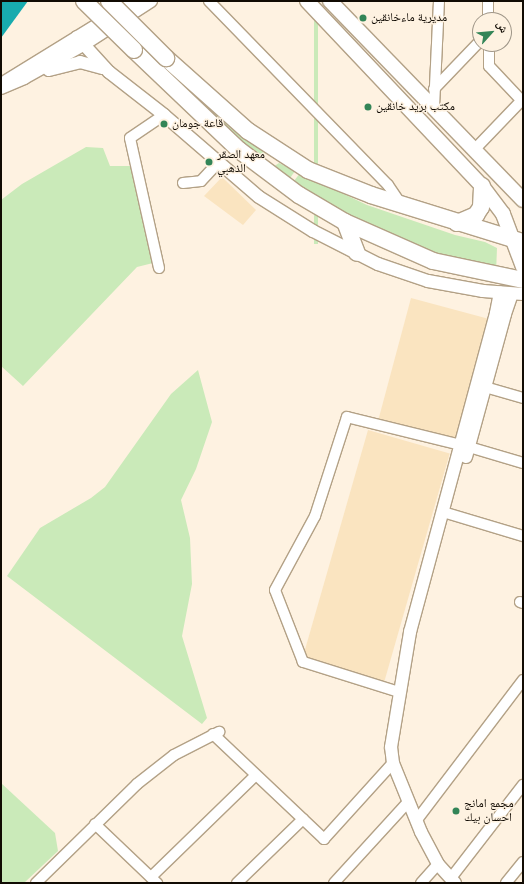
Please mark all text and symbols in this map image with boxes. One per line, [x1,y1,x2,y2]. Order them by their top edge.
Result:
place label: مديرية ماءخانقين [371,11,447,25]
north arrow [472,12,512,52]
marker: مديرية ماءخانقين [358,13,368,23]
text: ش [494,19,511,35]
place label: مكتب بريد خانقين [376,100,455,114]
marker: مكتب بريد خانقين [363,102,373,112]
place label: قاعة جومان [172,117,223,131]
marker: قاعة جومان [159,119,169,129]
place label: معهد الصقر الذهبي [217,148,265,176]
marker: معهد الصقر الذهبي [204,157,214,167]
place label: مجمع امانج احسان بيك [464,797,514,825]
marker: مجمع امانج احسان بيك [451,806,461,816]

